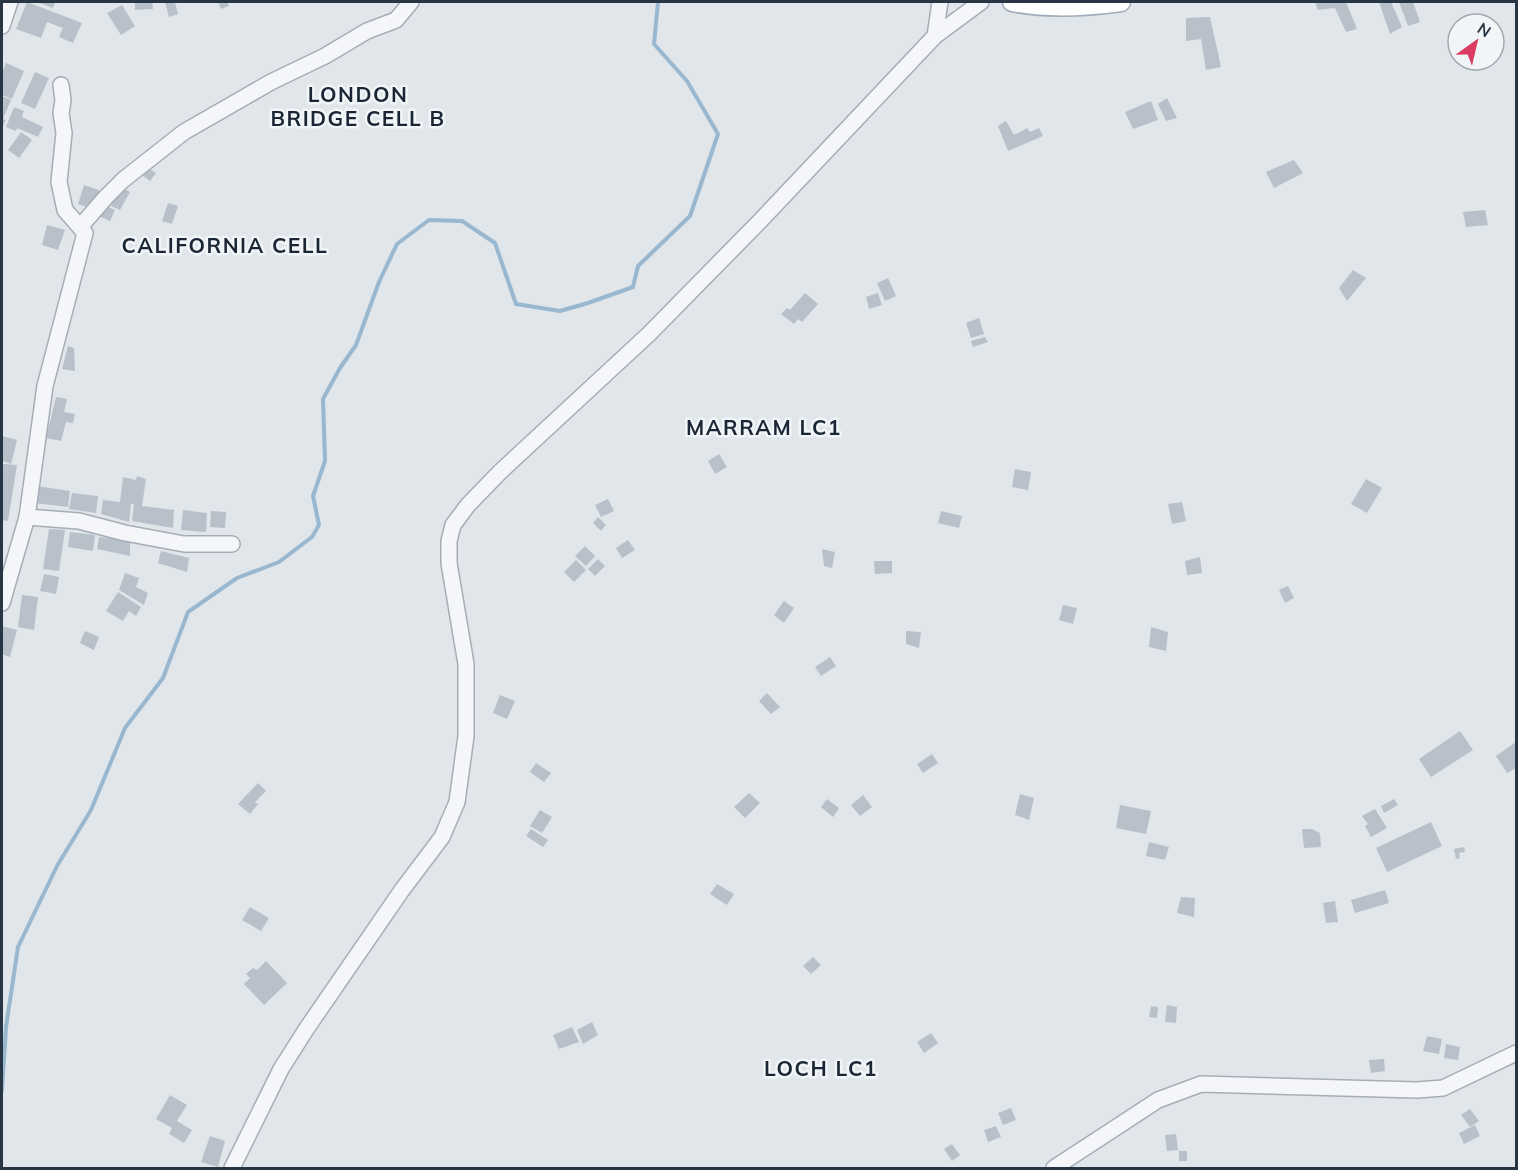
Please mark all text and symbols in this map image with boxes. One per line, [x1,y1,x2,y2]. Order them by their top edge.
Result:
north arrow [1446,12,1506,72]
text: N [1474,18,1495,41]
district label: LONDON BRIDGE CELL B [270,81,446,131]
district label: CALIFORNIA CELL [122,232,328,258]
district label: MARRAM LC1 [686,414,842,440]
district label: LOCH LC1 [764,1055,878,1081]

